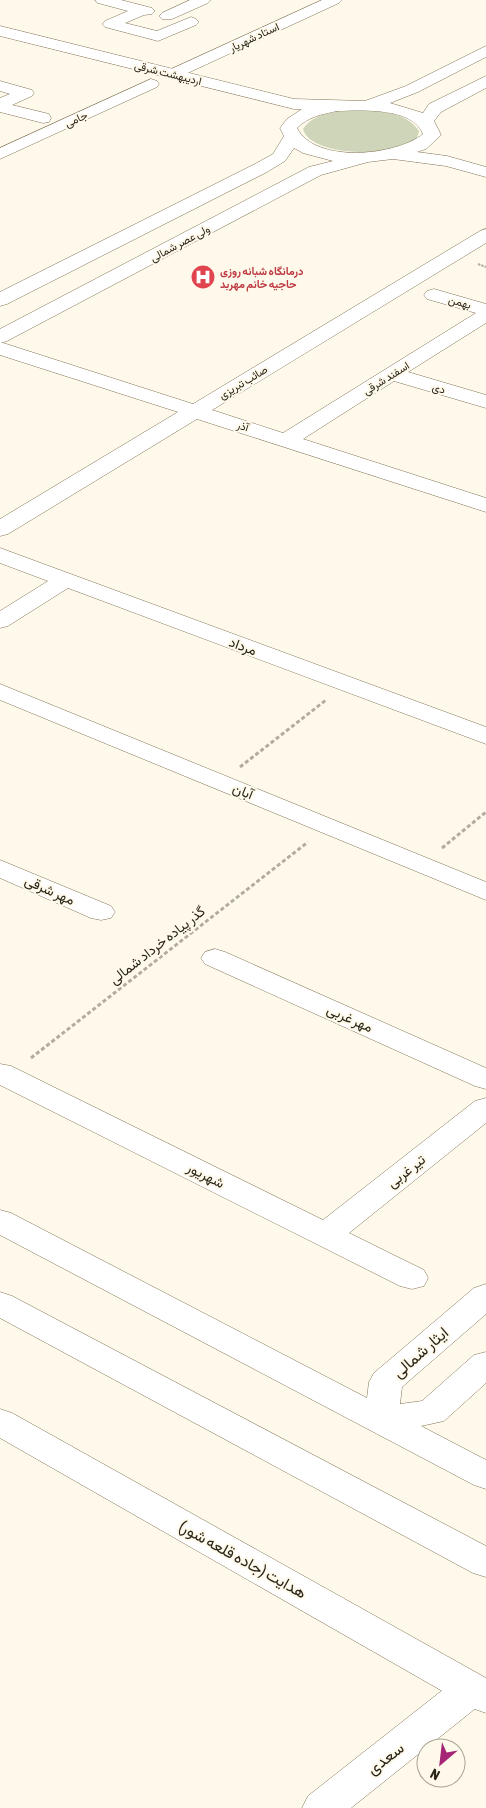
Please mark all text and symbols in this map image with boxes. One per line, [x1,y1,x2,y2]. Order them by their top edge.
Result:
street label: استاد شهریار [226,20,281,55]
street label: اردیبهشت شرقی [133,59,203,88]
street label: جامی [63,109,90,130]
street label: ولی عصر شمالی [148,222,212,265]
hospital icon: درمانگاه شبانه‌ روزی حاجیه‌ خانم مهربد [190,264,216,290]
place label: درمانگاه شبانه‌ روزی حاجیه‌ خانم مهربد [220,265,304,292]
street label: بهمن [447,293,473,312]
street label: اسفند شرقی [361,359,412,398]
street label: صائب تبریزی [217,363,270,402]
street label: دی [431,380,447,397]
street label: آذر [234,418,252,435]
street label: مرداد [227,634,259,659]
street label: آبان [230,780,257,804]
street label: مهر شرقی [22,872,77,909]
street label: گذر پیاده خرداد شمالی [106,903,209,989]
street label: مهر غربی [324,1001,375,1036]
street label: تیر غربی [384,1151,429,1192]
street label: شهریور [183,1158,227,1192]
street label: ایثار شمالی [389,1323,453,1382]
street label: هدایت (جاده قلعه شور) [175,1517,310,1603]
street label: سعدی [363,1738,408,1779]
north arrow [416,1738,466,1788]
text: N [427,1765,442,1783]

